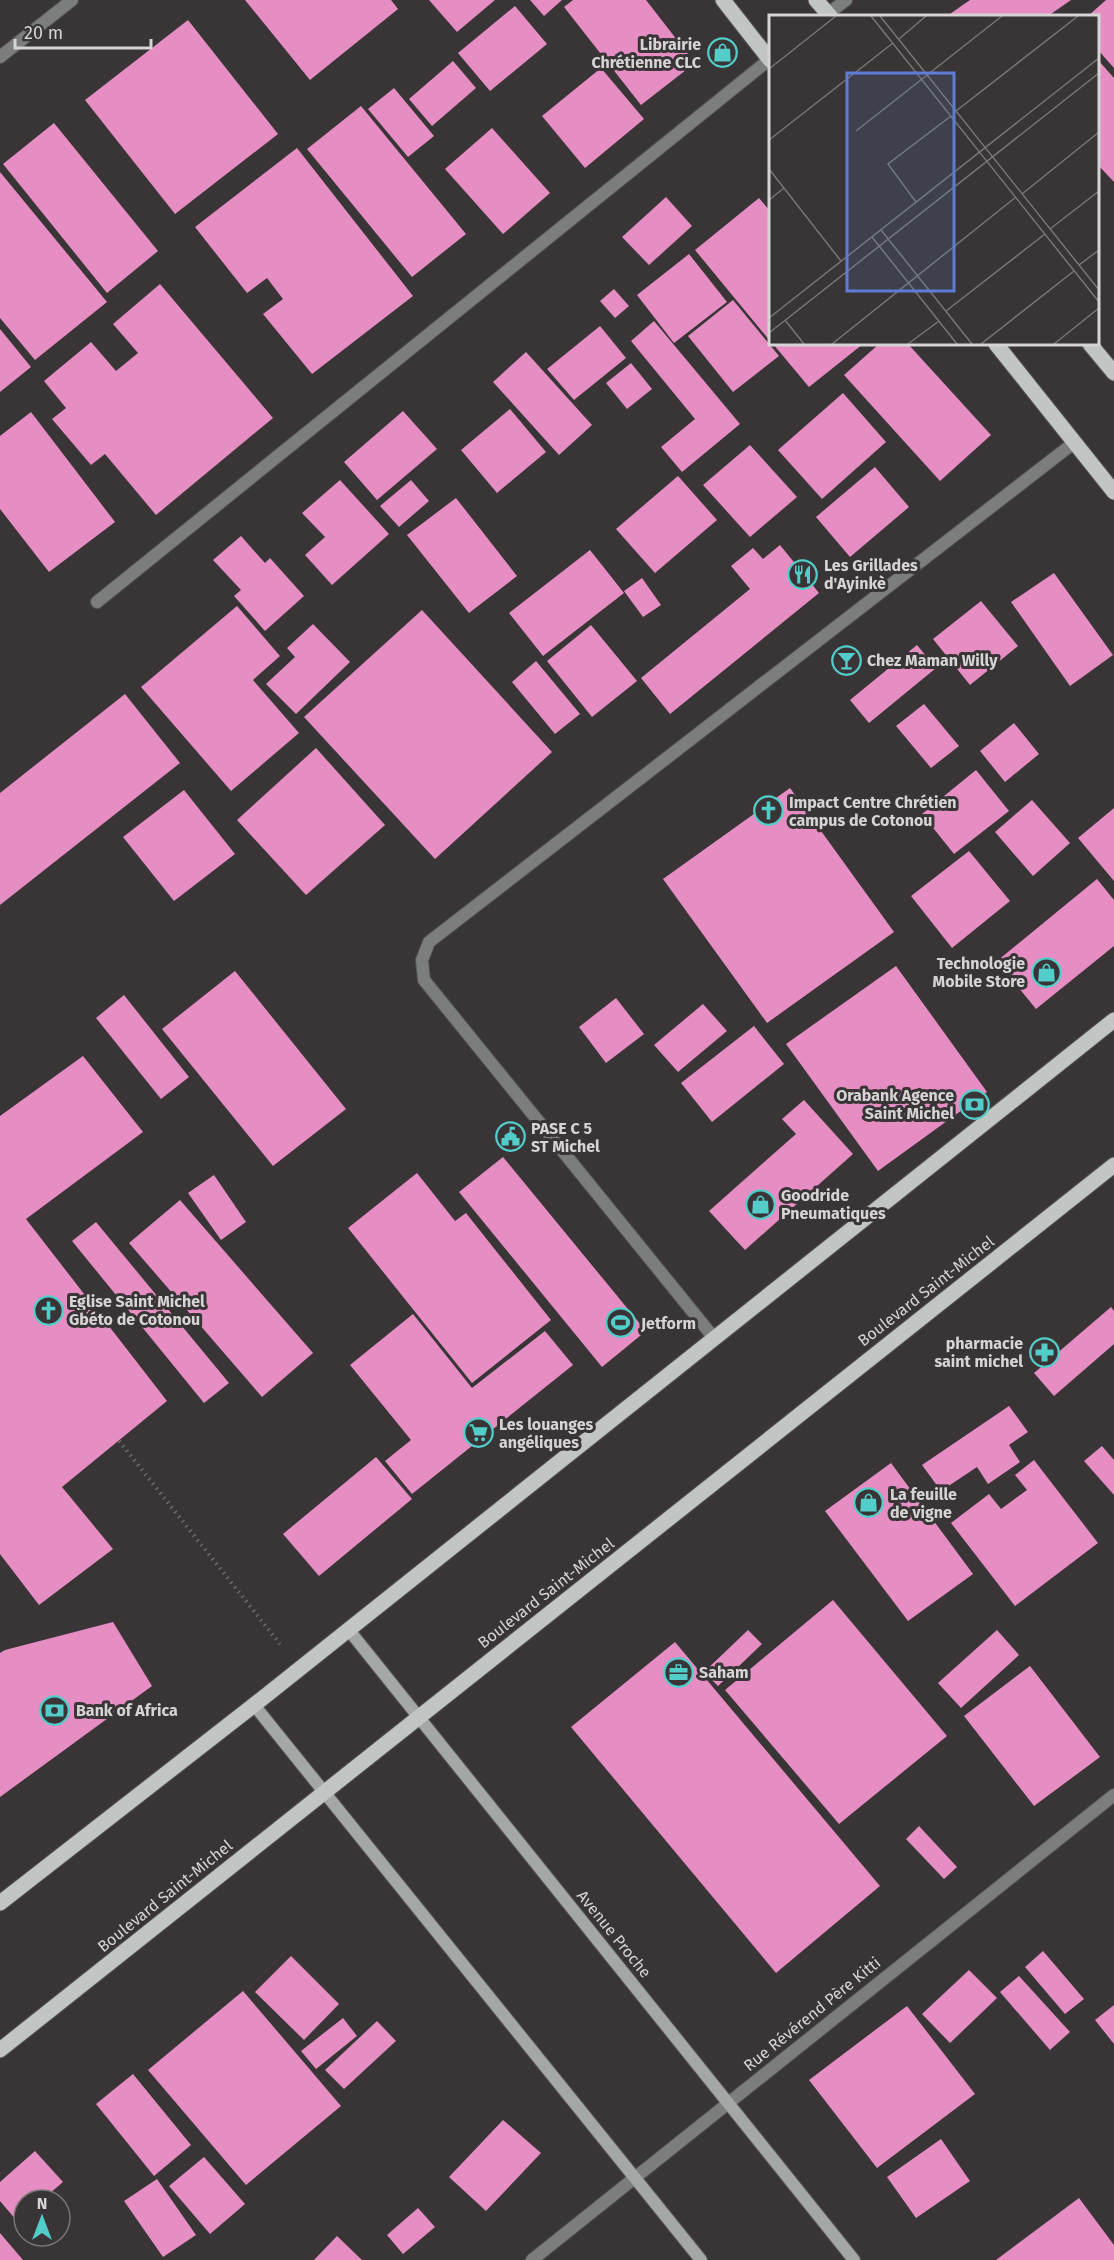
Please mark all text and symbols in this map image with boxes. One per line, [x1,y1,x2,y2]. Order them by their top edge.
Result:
scale bar [15,12,152,50]
inset map [769,15,1099,345]
text: 20 m [24,22,63,44]
place label: Librairie Chrétienne CLC [591,35,702,72]
shop icon: Librairie Chrétienne CLC [706,37,738,69]
place label: Les Grillades d'Ayinkè [824,556,918,593]
restaurant icon: Les Grillades d'Ayinkè [787,558,819,590]
bar icon: Chez Maman Willy [830,644,862,676]
place label: Chez Maman Willy [867,651,998,670]
place label: Impact Centre Chrétien campus de Cotonou [789,793,956,830]
church icon: Impact Centre Chrétien campus de Cotonou [752,795,784,827]
place label: Technologie Mobile Store [933,954,1025,991]
shop icon: Technologie Mobile Store [1030,956,1062,988]
place label: Orabank Agence Saint Michel [836,1086,954,1123]
bank icon: Orabank Agence Saint Michel [959,1088,991,1120]
place label: PASE C 5 ST Michel [531,1119,600,1156]
public building icon: PASE C 5 ST Michel [494,1121,526,1153]
place label: Goodride Pneumatiques [781,1186,886,1223]
shop icon: Goodride Pneumatiques [744,1188,776,1220]
street label: Boulevard Saint-Michel [854,1232,998,1350]
place label: Eglise Saint Michel Gbéto de Cotonou [69,1292,205,1329]
church icon: Eglise Saint Michel Gbéto de Cotonou [32,1294,64,1326]
sports icon: Jetform [604,1307,636,1339]
place label: Jetform [640,1314,696,1333]
place label: pharmacie saint michel [934,1334,1023,1371]
pharmacy icon: pharmacie saint michel [1028,1336,1060,1368]
place label: Les louanges angéliques [499,1415,594,1452]
supermarket icon: Les louanges angéliques [462,1417,494,1449]
place label: La feuille de vigne [890,1485,957,1522]
shop icon: La feuille de vigne [853,1487,885,1519]
street label: Boulevard Saint-Michel [474,1534,618,1652]
office icon: Saham [662,1656,694,1688]
place label: Saham [699,1663,748,1682]
bank icon: Bank of Africa [39,1694,71,1726]
place label: Bank of Africa [76,1701,178,1720]
street label: Boulevard Saint-Michel [94,1836,236,1956]
street label: Avenue Proche [573,1886,655,1982]
street label: Rue Révérend Père Kitti [740,1953,884,2075]
north arrow [12,2188,72,2248]
text: N [37,2194,47,2213]

